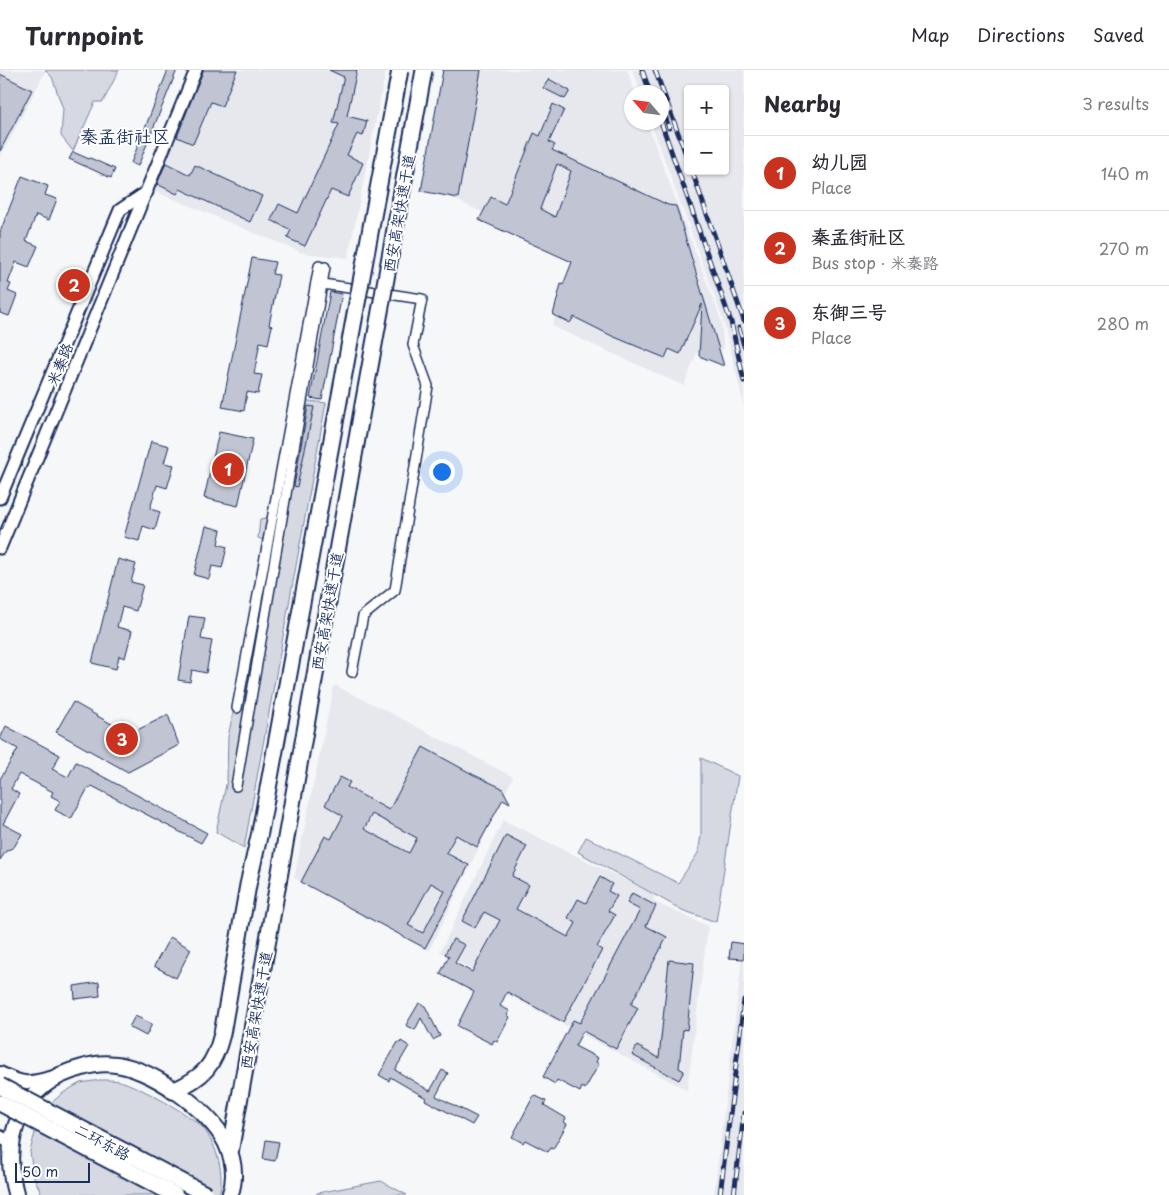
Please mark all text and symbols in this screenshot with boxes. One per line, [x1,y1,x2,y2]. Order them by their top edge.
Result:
text: Turnpoint [25,17,144,53]
text: Map [911,21,949,48]
text: Directions [977,21,1065,48]
text: Saved [1093,21,1144,48]
north arrow [624,85,669,130]
map controls [684,85,729,175]
button: + [684,85,729,130]
text: Nearby [764,87,841,119]
text: 3 results [1082,91,1149,115]
district label: 秦孟街社区 [80,122,170,149]
button: − [684,130,729,175]
text: 幼儿园 [811,147,868,175]
street label: 西安高架快速干道 [376,152,420,274]
text: 1 [776,161,784,185]
text: 140 m [1101,161,1149,185]
text: Place [811,175,852,199]
text: 秦孟街社区 [811,222,906,250]
text: 2 [774,236,786,260]
text: 270 m [1099,236,1149,260]
text: Bus stop · 米秦路 [811,250,939,274]
pin: 2 [58,266,90,304]
text: 东御三号 [811,297,887,325]
text: 3 [775,311,785,335]
text: 280 m [1097,311,1149,335]
text: Place [811,325,852,349]
street label: 米秦路 [40,339,78,389]
pin: 1 [212,450,244,488]
your location [429,459,455,485]
street label: 西安高架快速干道 [304,550,348,672]
pin: 3 [106,720,138,758]
street label: 西安高架快速干道 [233,949,277,1071]
street label: 二环东路 [71,1117,135,1165]
scale bar [15,1160,90,1183]
text: 50 m [22,1161,58,1182]

